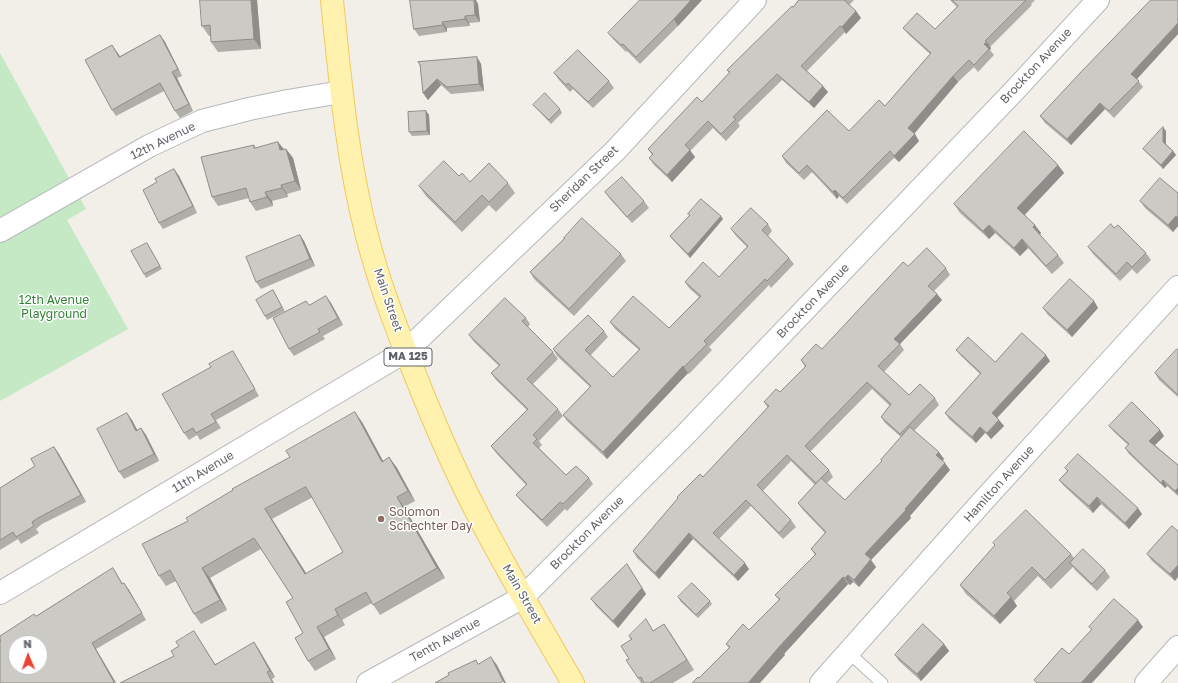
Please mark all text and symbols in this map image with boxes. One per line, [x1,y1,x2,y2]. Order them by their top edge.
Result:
street label: Brockton Avenue [997,25,1075,107]
street label: 12th Avenue [128,119,198,163]
street label: Sheridan Street [547,143,621,215]
street label: Brockton Avenue [774,261,852,341]
street label: Main Street [370,266,406,334]
park label: 12th Avenue Playground [19,293,89,321]
road number: MA 125 [384,348,432,366]
street label: Hamilton Avenue [961,443,1037,525]
street label: 11th Avenue [170,448,236,496]
street label: Brockton Avenue [547,493,627,573]
place label: Solomon Schechter Day [389,505,472,533]
marker: Solomon Schechter Day [376,514,386,524]
street label: Main Street [499,562,545,626]
street label: Tenth Avenue [407,615,483,665]
north arrow [8,635,48,675]
text: N [23,637,32,650]

